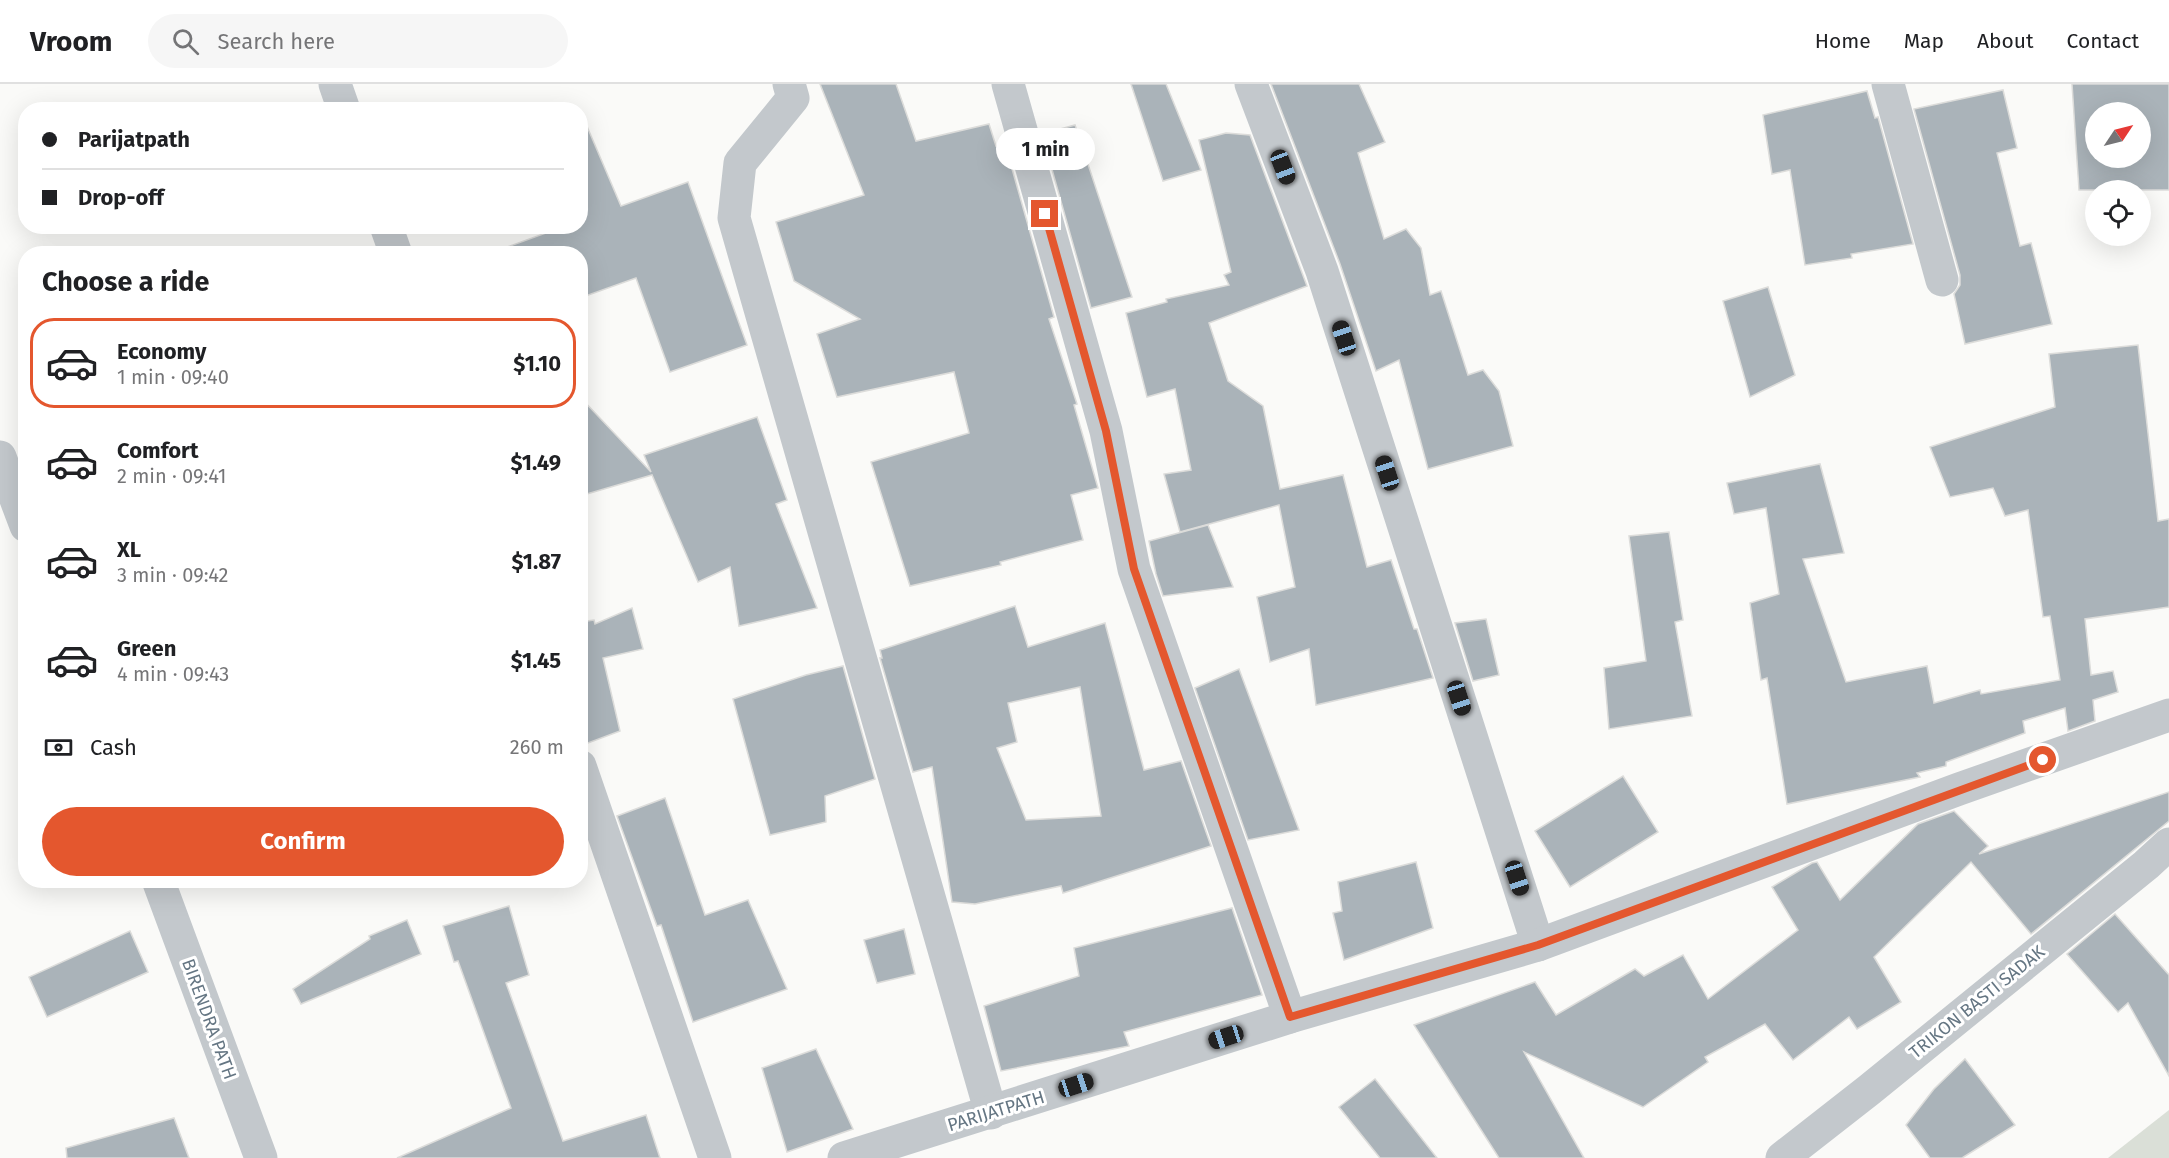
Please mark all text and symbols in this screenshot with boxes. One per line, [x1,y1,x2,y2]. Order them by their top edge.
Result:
search box [148,14,568,68]
text: Vroom [30,25,112,58]
icon: search [169,25,202,58]
text: Search here [217,28,335,55]
text: Home [1815,28,1871,54]
text: Map [1904,28,1944,54]
text: About [1977,28,2034,54]
text: Contact [2067,28,2139,54]
north arrow [2085,102,2151,168]
map controls [2085,102,2151,246]
text: Parijatpath [78,126,190,153]
callout: 1 min [996,127,1094,169]
text: 1 min [1021,137,1070,161]
car [1268,147,1298,187]
button: locate [2085,180,2151,246]
text: Drop-off [78,184,164,211]
route end [1031,200,1058,227]
text: Choose a ride [42,266,209,298]
car [1330,318,1358,358]
icon: car [45,336,99,390]
text: Economy [117,338,206,365]
text: $1.10 [513,350,561,377]
text: 1 min · 09:40 [117,365,229,389]
icon: car [45,435,99,489]
text: Comfort [117,437,198,464]
text: $1.49 [510,449,561,476]
car [1373,453,1401,493]
text: 2 min · 09:41 [117,464,226,488]
icon: car [45,534,99,588]
text: XL [117,536,141,563]
text: $1.87 [511,548,561,575]
text: 3 min · 09:42 [117,563,228,587]
icon: car [45,633,99,687]
text: Green [117,635,176,662]
text: $1.45 [511,647,561,674]
text: 4 min · 09:43 [117,662,229,686]
car [1445,678,1473,718]
icon: cash [42,731,75,764]
text: Cash [90,734,137,761]
text: 260 m [510,735,564,759]
route start [2029,746,2056,773]
button: Confirm [42,807,564,876]
car [1503,858,1531,898]
street label: TRIKON BASTI SADAK [1905,940,2049,1063]
street label: BIRENDRA PATH [177,956,241,1082]
car [1206,1023,1246,1051]
car [1056,1071,1096,1099]
street label: PARIJATPATH [945,1086,1047,1136]

